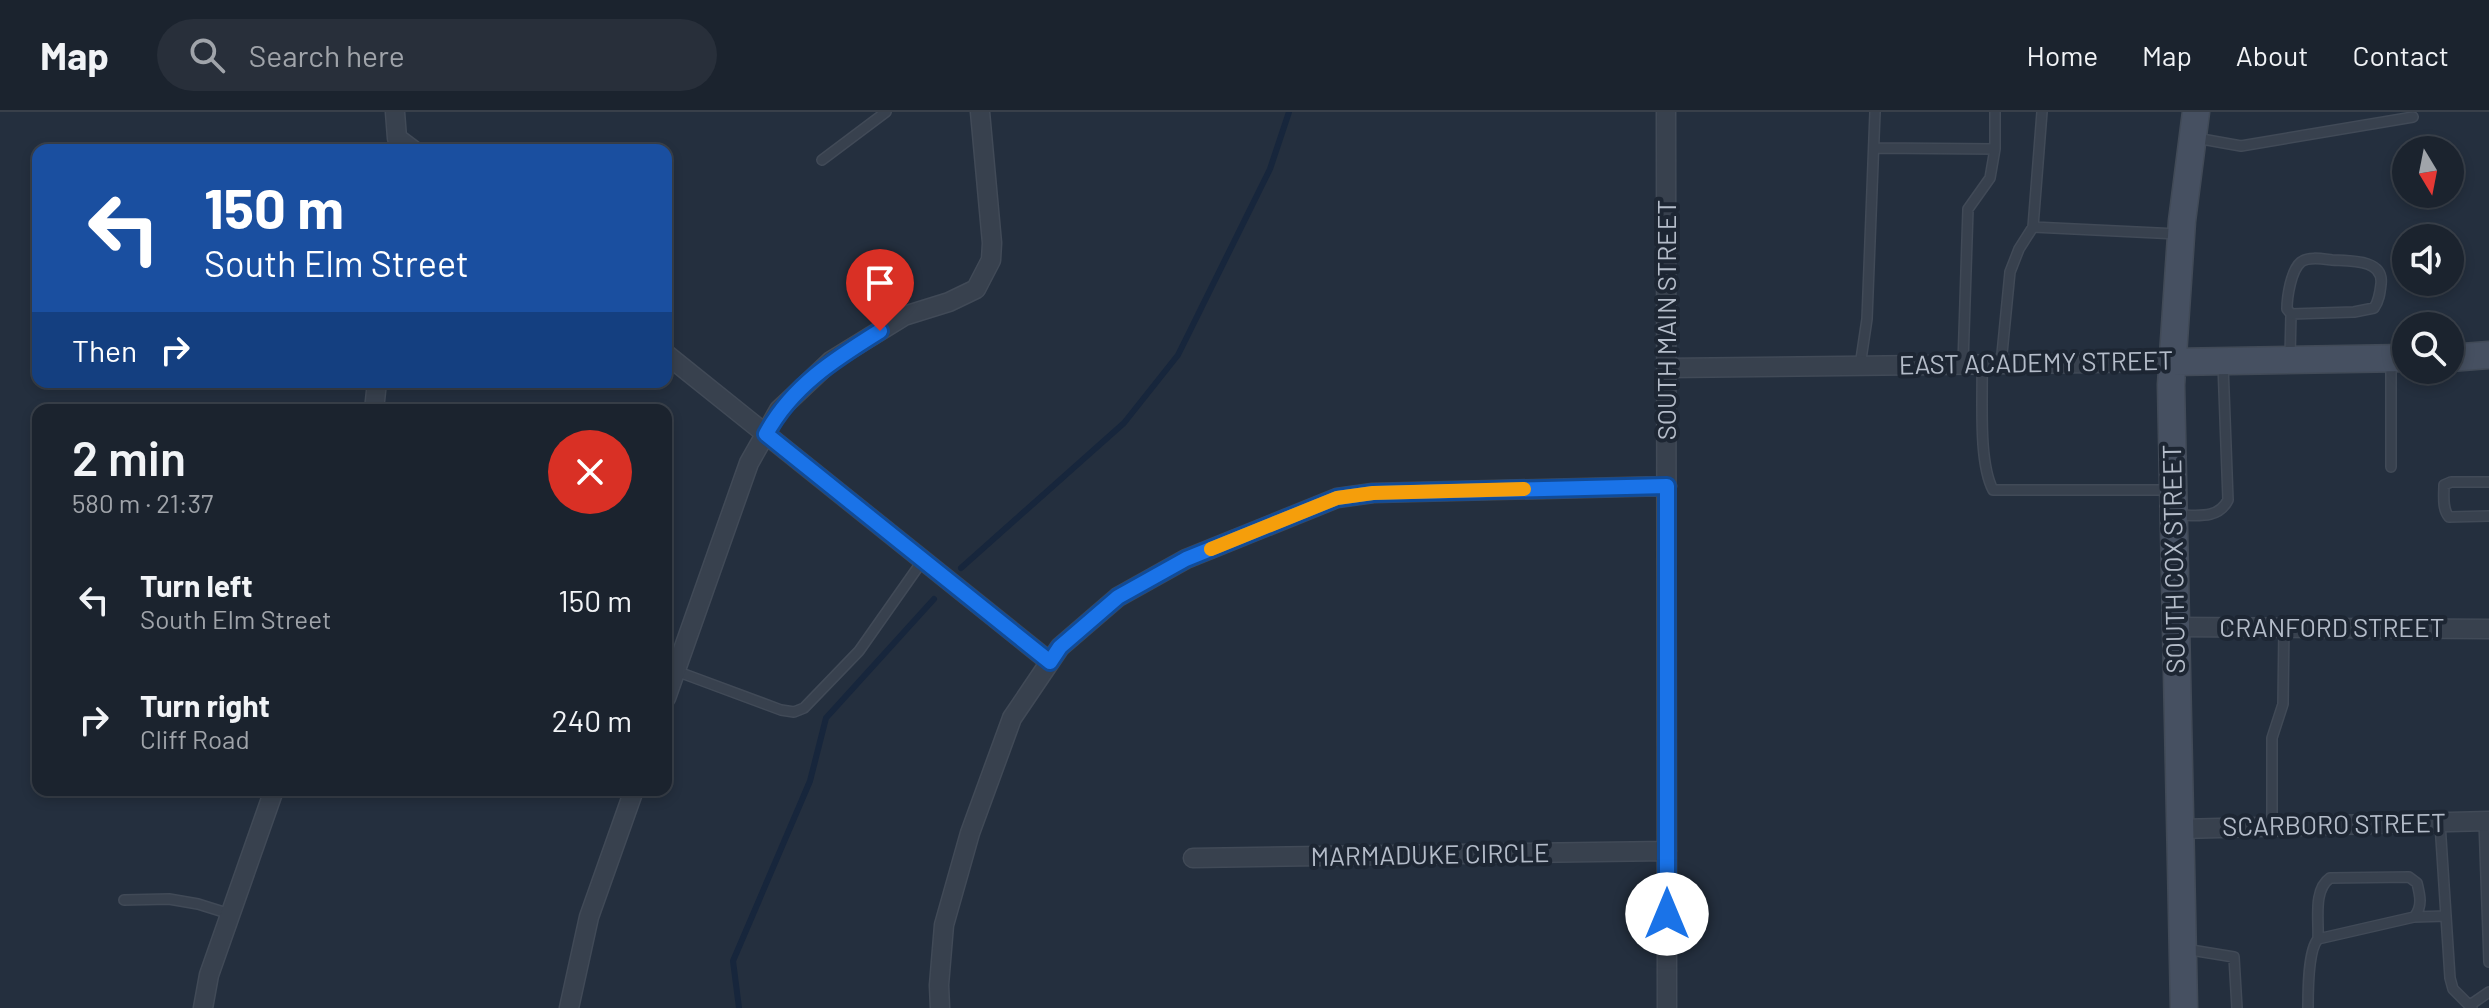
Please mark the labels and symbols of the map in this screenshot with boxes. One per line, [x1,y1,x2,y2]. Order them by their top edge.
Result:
north arrow [2392,136,2464,208]
street label: SOUTH MAIN STREET [1650,200,1681,440]
pin [846,249,914,331]
street label: EAST ACADEMY STREET [1899,344,2173,379]
street label: SOUTH COX STREET [2155,444,2190,674]
street label: CRANFORD STREET [2219,611,2445,642]
street label: SCARBORO STREET [2222,806,2446,841]
street label: MARMADUKE CIRCLE [1310,836,1550,871]
position arrow [1625,872,1709,956]

